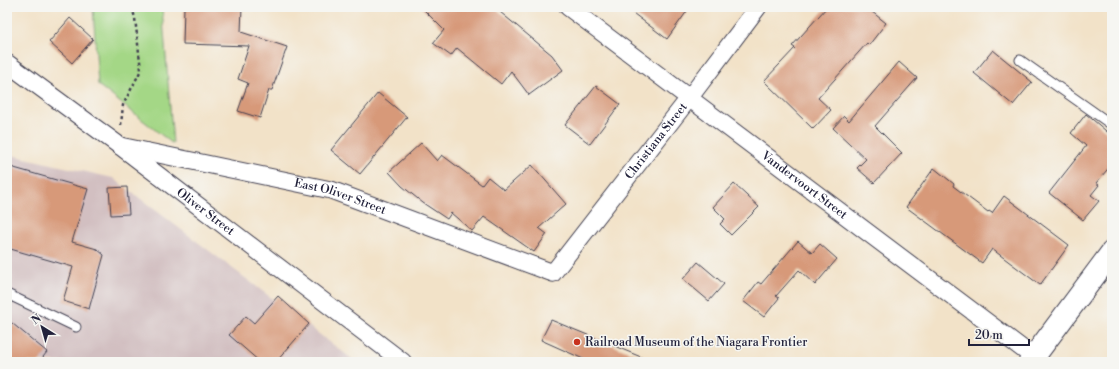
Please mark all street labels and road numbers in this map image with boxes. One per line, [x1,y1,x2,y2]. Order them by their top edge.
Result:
street label: Christiana Street [621,99,691,182]
street label: Vandervoort Street [758,147,851,222]
street label: East Oliver Street [293,175,389,218]
street label: Oliver Street [174,184,238,239]

